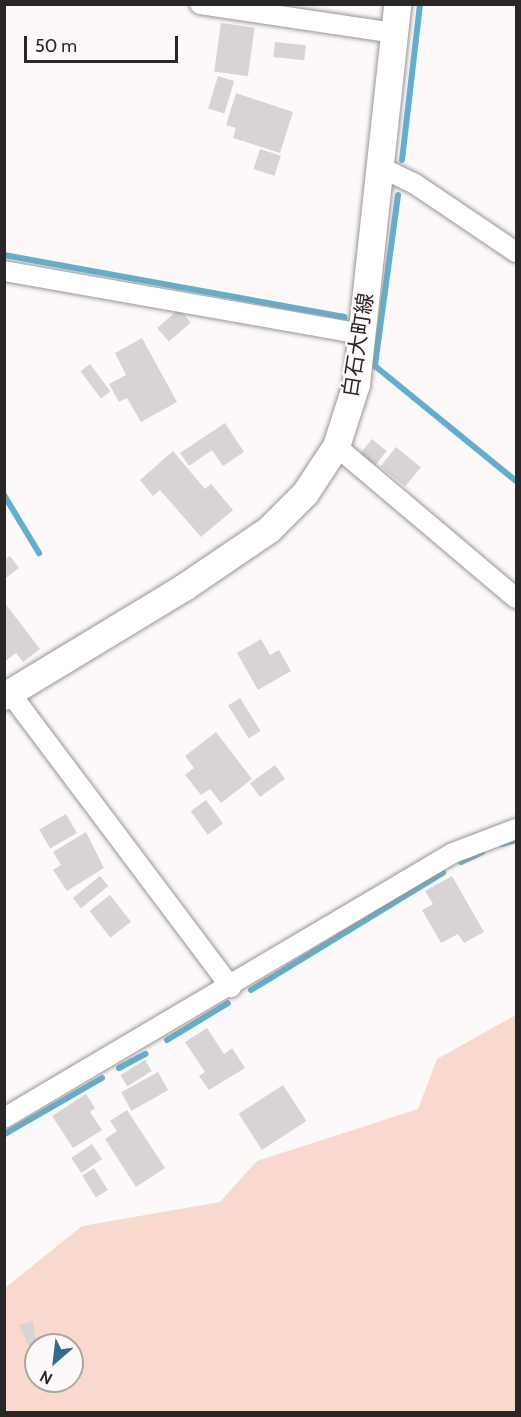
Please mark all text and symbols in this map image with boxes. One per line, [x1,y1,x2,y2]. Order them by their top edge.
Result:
scale bar [27,24,182,62]
text: 50 m [35,35,77,57]
street label: 白石大町線 [337,291,379,399]
north arrow [24,1333,84,1393]
text: N [37,1367,56,1389]

